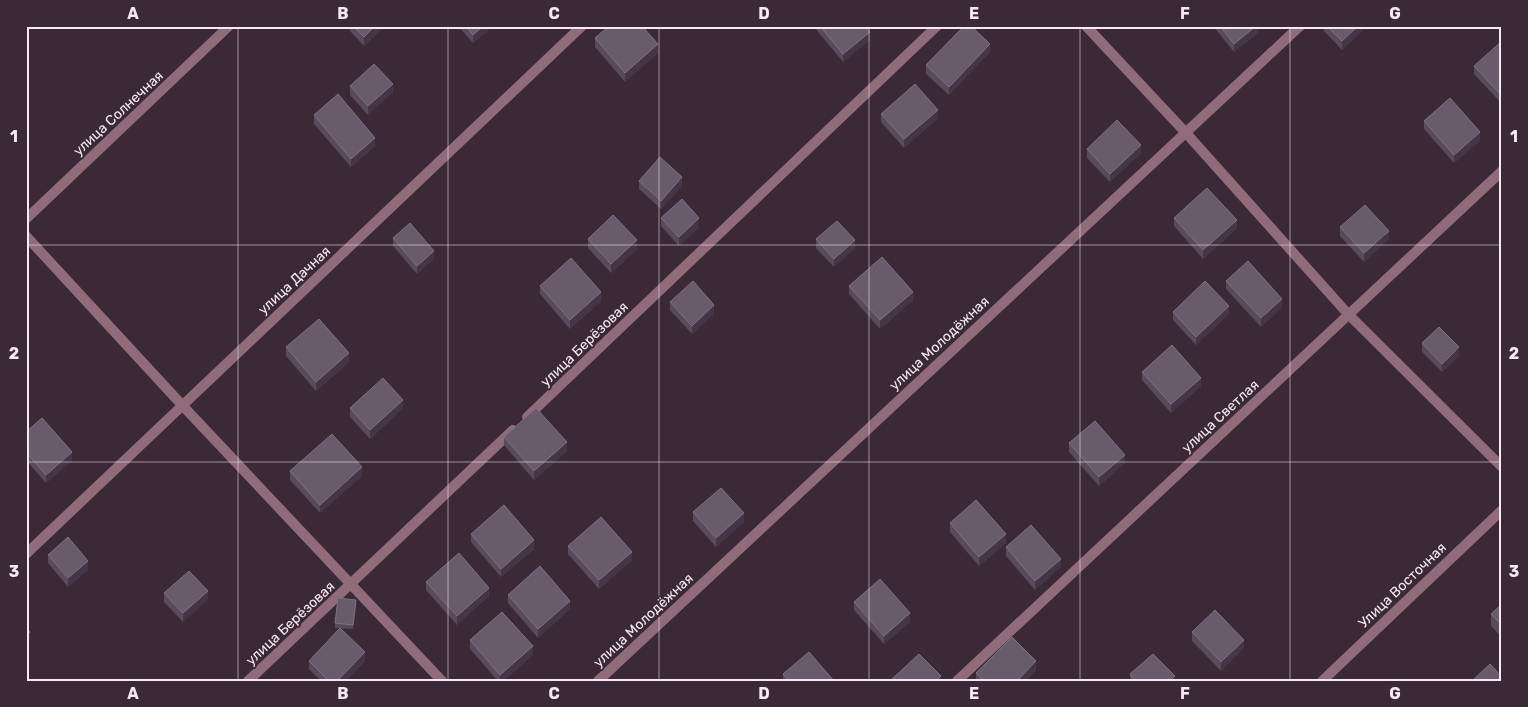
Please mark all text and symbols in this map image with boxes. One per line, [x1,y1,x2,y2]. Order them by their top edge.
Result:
text: A [127,4,139,23]
text: B [337,4,349,23]
text: C [548,4,560,23]
text: D [758,4,770,23]
text: E [969,4,979,23]
text: F [1180,4,1190,23]
text: G [1389,4,1401,23]
street label: улица Солнечная [70,67,167,159]
text: 1 [10,127,18,146]
text: 1 [1510,127,1518,146]
street label: улица Дачная [255,242,334,318]
street label: улица Молодёжная [886,293,993,394]
street label: улица Берёзовая [537,298,632,390]
text: 2 [9,344,19,363]
text: 2 [1509,344,1519,363]
street label: улица Светлая [1178,376,1262,456]
street label: Улица Восточная [1355,539,1450,632]
text: 3 [9,562,19,581]
text: 3 [1509,562,1519,581]
street label: улица Молодёжная [590,570,697,671]
street label: улица Берёзовая [242,578,338,669]
text: A [127,684,139,703]
text: B [337,684,349,703]
text: C [548,684,560,703]
text: D [758,684,770,703]
text: E [969,684,979,703]
text: F [1180,684,1190,703]
text: G [1389,684,1401,703]

